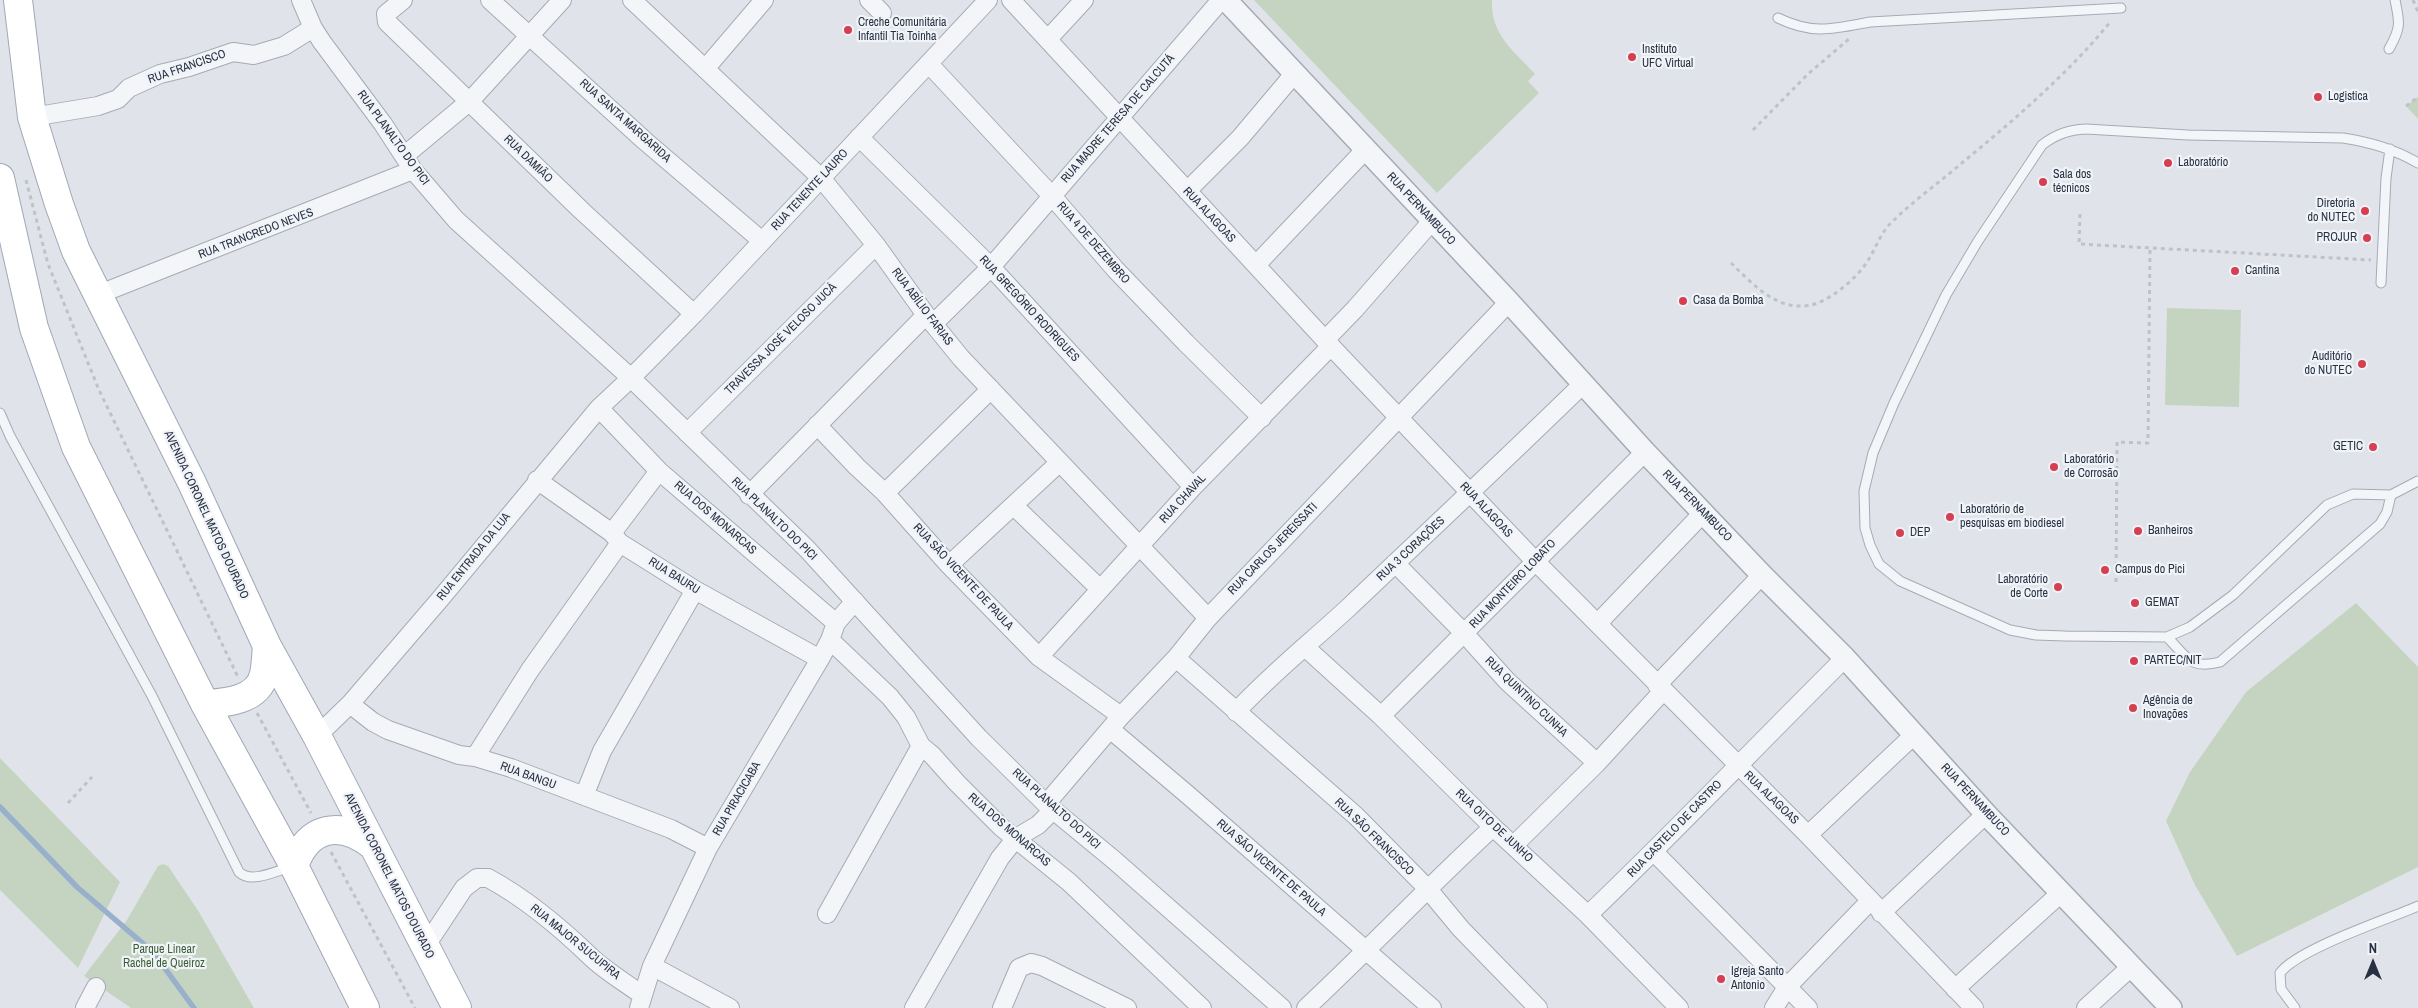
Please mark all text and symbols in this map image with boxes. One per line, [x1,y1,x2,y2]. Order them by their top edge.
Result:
place label: Creche Comunitária Infantil Tia Toinha [858,16,947,44]
marker: Creche Comunitária Infantil Tia Toinha [842,24,854,36]
place label: Instituto UFC Virtual [1642,43,1693,71]
street label: RUA FRANCISCO [146,47,228,87]
marker: Instituto UFC Virtual [1626,51,1638,63]
street label: RUA MADRE TERESA DE CALCUTÁ [1058,52,1178,186]
street label: RUA SANTA MARGARIDA [576,76,674,166]
street label: RUA PLANALTO DO PICI [354,88,432,188]
place label: Logistica [2328,90,2368,104]
marker: Logistica [2312,91,2324,103]
street label: RUA DAMIÃO [501,132,555,186]
street label: RUA TENENTE LAURO [769,146,851,234]
place label: Laboratório [2178,156,2228,170]
marker: Laboratório [2162,157,2174,169]
place label: Sala dos técnicos [2053,168,2091,196]
street label: RUA PERNAMBUCO [1384,170,1458,248]
marker: Sala dos técnicos [2037,176,2049,188]
street label: RUA ALAGOAS [1180,184,1238,246]
place label: Diretoria do NUTEC [2307,197,2355,225]
street label: RUA 4 DE DEZEMBRO [1053,199,1133,287]
street label: RUA TRANCREDO NEVES [197,205,315,263]
marker: Diretoria do NUTEC [2359,205,2371,217]
place label: PROJUR [2317,231,2357,245]
marker: PROJUR [2361,232,2373,244]
street label: RUA GREGÓRIO RODRIGUES [976,253,1082,365]
place label: Cantina [2245,264,2279,278]
marker: Cantina [2229,265,2241,277]
street label: RUA ABÍLIO FARIAS [888,266,956,348]
street label: TRAVESSA JOSÉ VELOSO JUCÁ [722,280,840,398]
place label: Casa da Bomba [1693,294,1764,308]
marker: Casa da Bomba [1677,295,1689,307]
place label: Auditório do NUTEC [2304,350,2352,378]
marker: Auditório do NUTEC [2356,358,2368,370]
street label: AVENIDA CORONEL MATOS DOURADO [161,429,251,601]
place label: GETIC [2333,440,2363,454]
marker: GETIC [2367,441,2379,453]
place label: Laboratório de Corrosão [2064,453,2118,481]
marker: Laboratório de Corrosão [2048,461,2060,473]
street label: RUA PERNAMBUCO [1659,467,1735,545]
street label: RUA CHAVAL [1157,472,1209,526]
street label: RUA PLANALTO DO PICI [728,474,820,564]
street label: RUA DOS MONARCAS [671,478,759,558]
street label: RUA ALAGOAS [1457,479,1515,541]
street label: RUA CARLOS JEREISSATI [1225,500,1321,598]
place label: Laboratório de pesquisas em biodiesel [1960,503,2064,531]
street label: RUA ENTRADA DA LUA [434,510,514,604]
marker: Laboratório de pesquisas em biodiesel [1944,511,1956,523]
street label: RUA 3 CORAÇÕES [1374,514,1448,584]
street label: RUA SÃO VICENTE DE PAULA [910,521,1016,633]
place label: Banheiros [2148,524,2193,538]
marker: Banheiros [2132,525,2144,537]
place label: DEP [1910,526,1930,540]
marker: DEP [1894,527,1906,539]
street label: RUA MONTEIRO LOBATO [1467,536,1559,632]
street label: RUA BAURU [646,555,702,597]
place label: Campus do Pici [2115,563,2185,577]
marker: Campus do Pici [2099,564,2111,576]
place label: Laboratório de Corte [1998,573,2048,601]
marker: Laboratório de Corte [2052,581,2064,593]
place label: GEMAT [2145,596,2179,610]
marker: GEMAT [2129,597,2141,609]
street label: RUA QUINTINO CUNHA [1482,654,1570,740]
place label: PARTEC/NIT [2144,654,2202,668]
marker: PARTEC/NIT [2128,655,2140,667]
place label: Agência de Inovações [2143,694,2193,722]
marker: Agência de Inovações [2127,702,2139,714]
street label: RUA BANGU [498,759,558,793]
street label: RUA PIRACICABA [710,759,764,839]
street label: RUA PERNAMBUCO [1938,761,2012,839]
street label: RUA PLANALTO DO PICI [1009,766,1103,852]
street label: RUA ALAGOAS [1741,768,1801,828]
street label: RUA CASTELO DE CASTRO [1625,777,1725,881]
street label: RUA OITO DE JUNHO [1452,786,1536,866]
street label: RUA DOS MONARCAS [965,790,1053,870]
street label: AVENIDA CORONEL MATOS DOURADO [341,791,437,961]
street label: RUA SÃO FRANCISCO [1331,795,1417,879]
street label: RUA SÃO VICENTE DE PAULA [1213,817,1329,919]
street label: RUA MAJOR SUCUPIRA [527,901,623,983]
north arrow [2348,938,2398,988]
text: N [2369,939,2377,957]
park label: Parque Linear Rachel de Queiroz [123,943,205,971]
place label: Igreja Santo Antonio [1731,965,1784,993]
marker: Igreja Santo Antonio [1715,973,1727,985]

